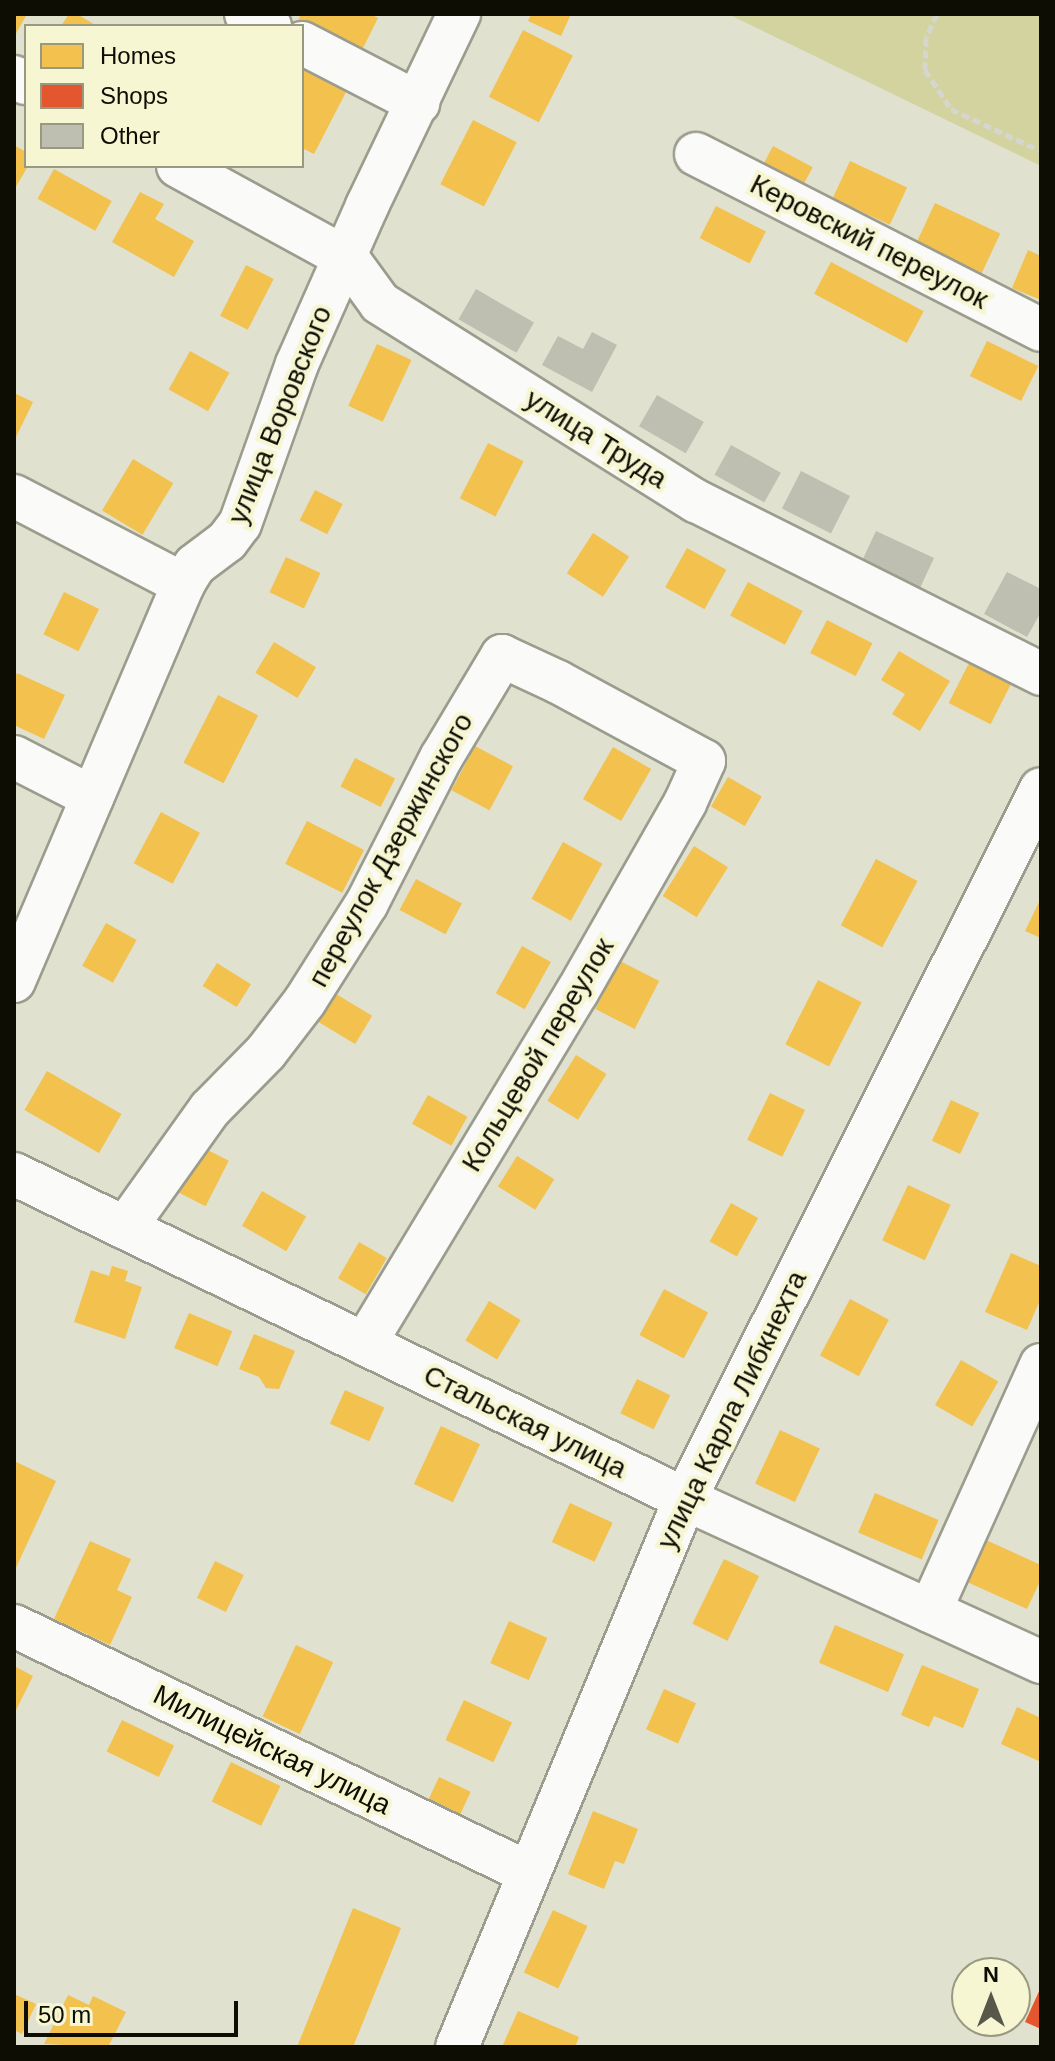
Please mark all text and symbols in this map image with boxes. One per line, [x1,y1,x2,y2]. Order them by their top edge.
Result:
legend [24,24,304,168]
text: Homes [100,42,176,69]
text: Shops [100,82,168,109]
text: Other [100,122,160,149]
street label: Керовский переулок [745,167,993,317]
street label: улица Воровского [221,301,339,529]
street label: улица Труда [519,382,673,496]
street label: переулок Дзержинского [302,707,480,993]
street label: Кольцевой переулок [455,932,621,1178]
street label: улица Карла Либкнехта [650,1265,814,1555]
street label: Стальская улица [418,1358,632,1486]
street label: Милицейская улица [148,1678,396,1822]
north arrow [951,1957,1031,2037]
text: N [983,1962,999,1987]
scale bar [28,1985,242,2035]
text: 50 m [38,2001,91,2028]

